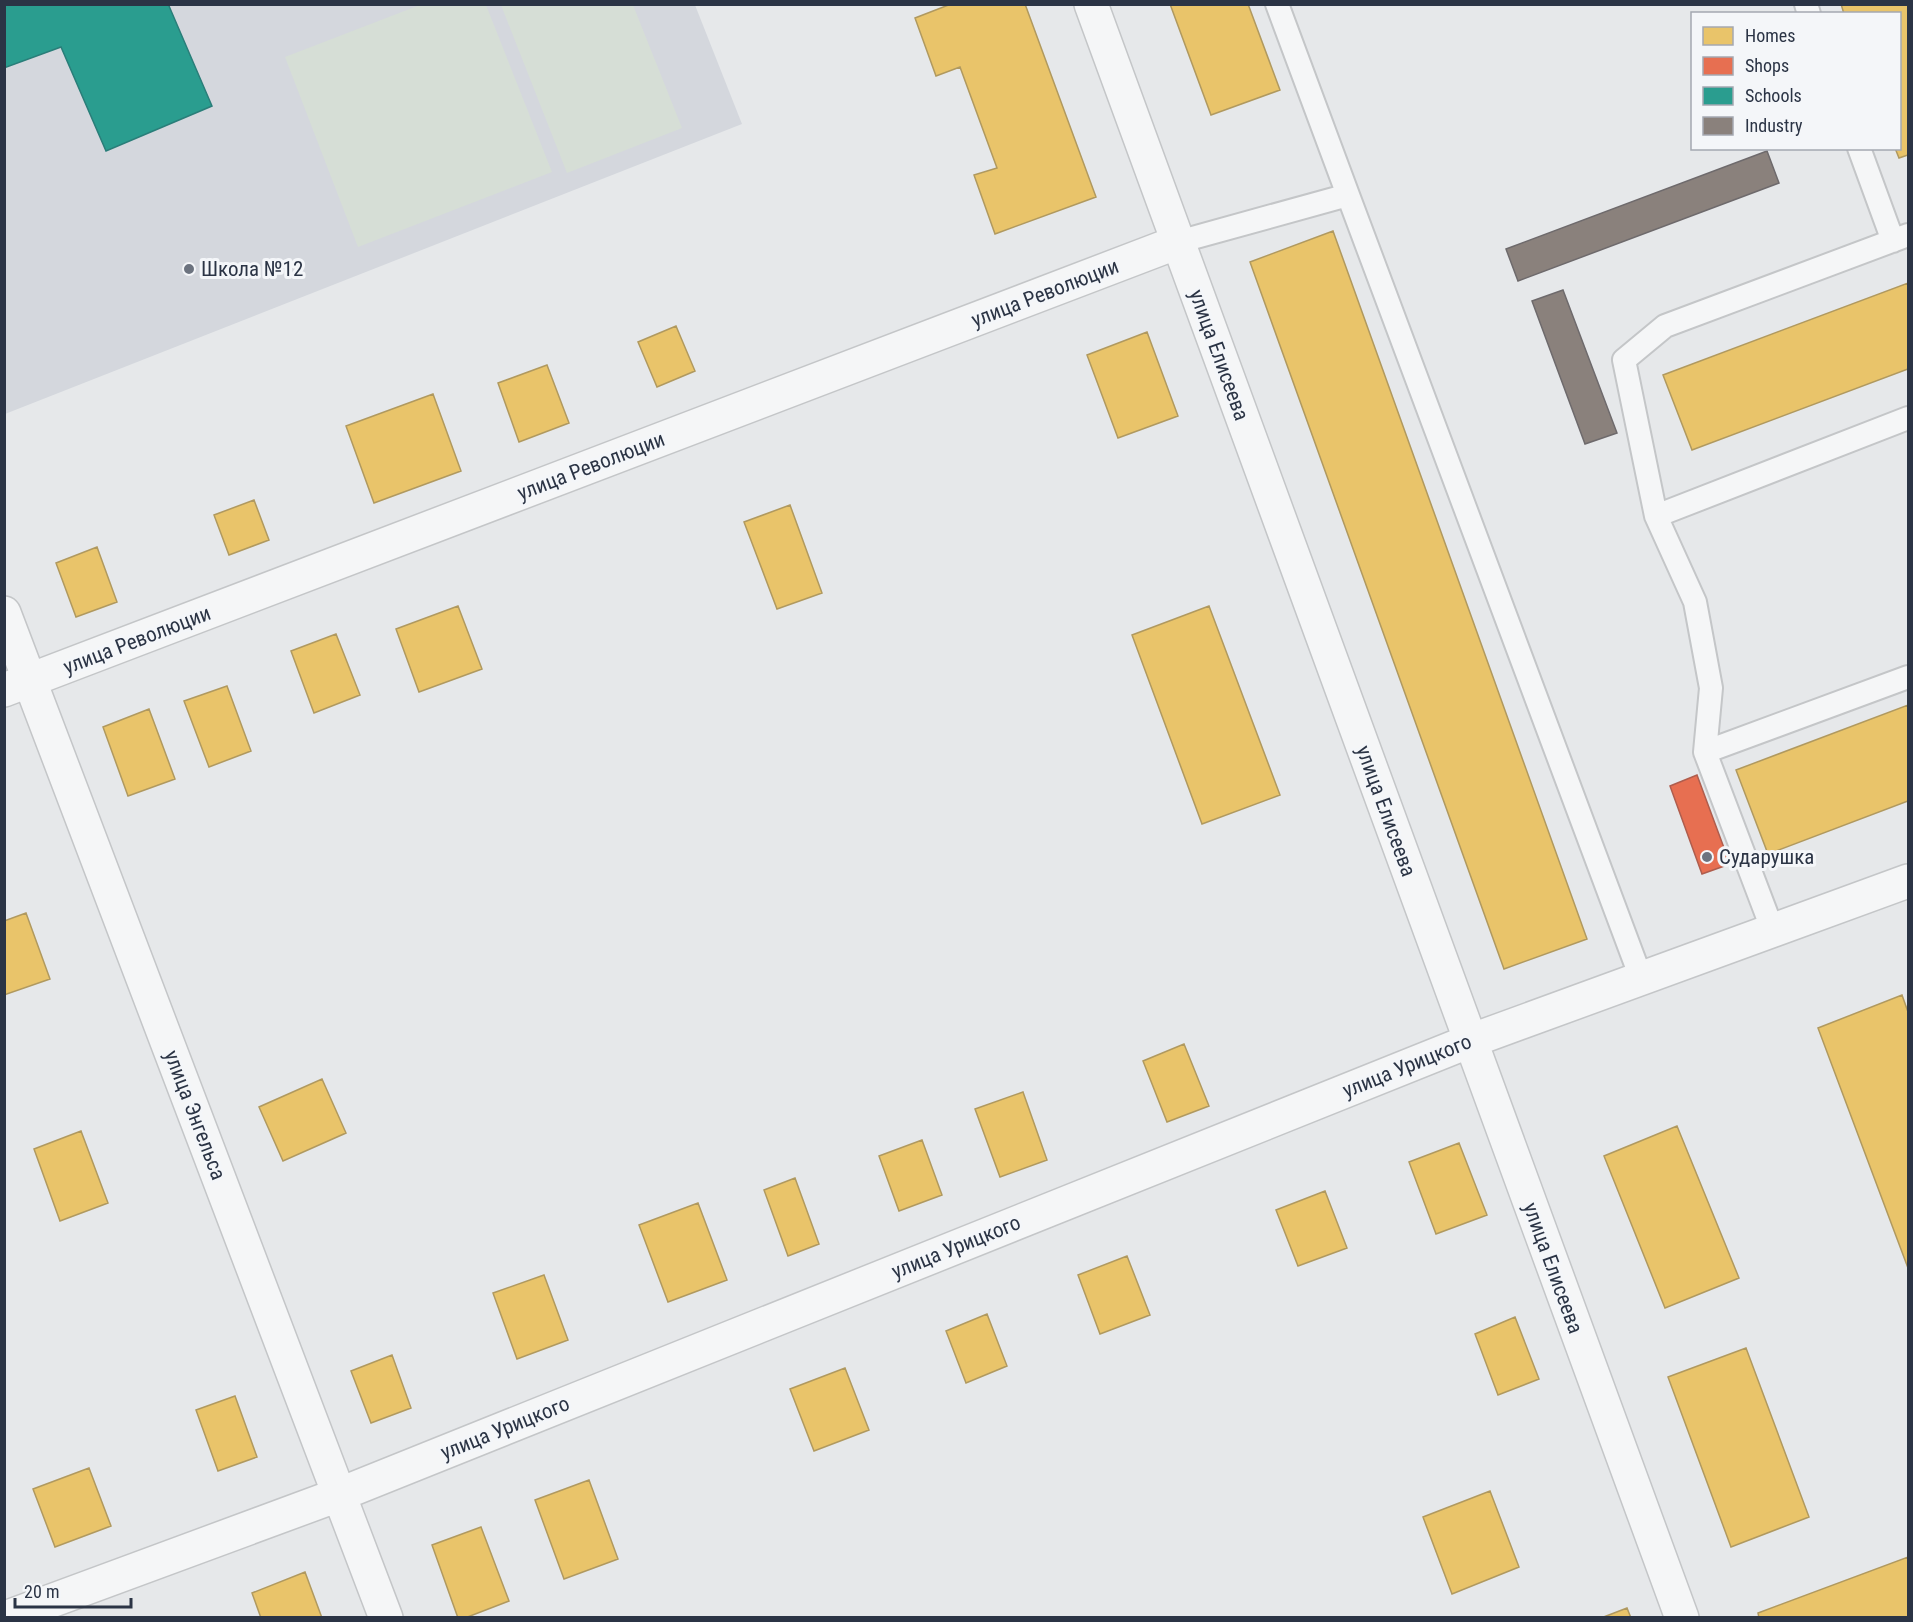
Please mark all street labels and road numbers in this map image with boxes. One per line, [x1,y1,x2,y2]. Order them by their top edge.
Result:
street label: улица Революции [968,254,1122,332]
street label: улица Елисеева [1184,286,1254,424]
street label: улица Революции [514,427,668,505]
street label: улица Революции [60,601,214,679]
street label: улица Елисеева [1351,742,1421,880]
street label: улица Урицкого [1339,1029,1475,1103]
street label: улица Энгельса [159,1047,231,1183]
street label: улица Елисеева [1518,1199,1588,1337]
street label: улица Урицкого [888,1210,1024,1284]
street label: улица Урицкого [437,1391,573,1465]

